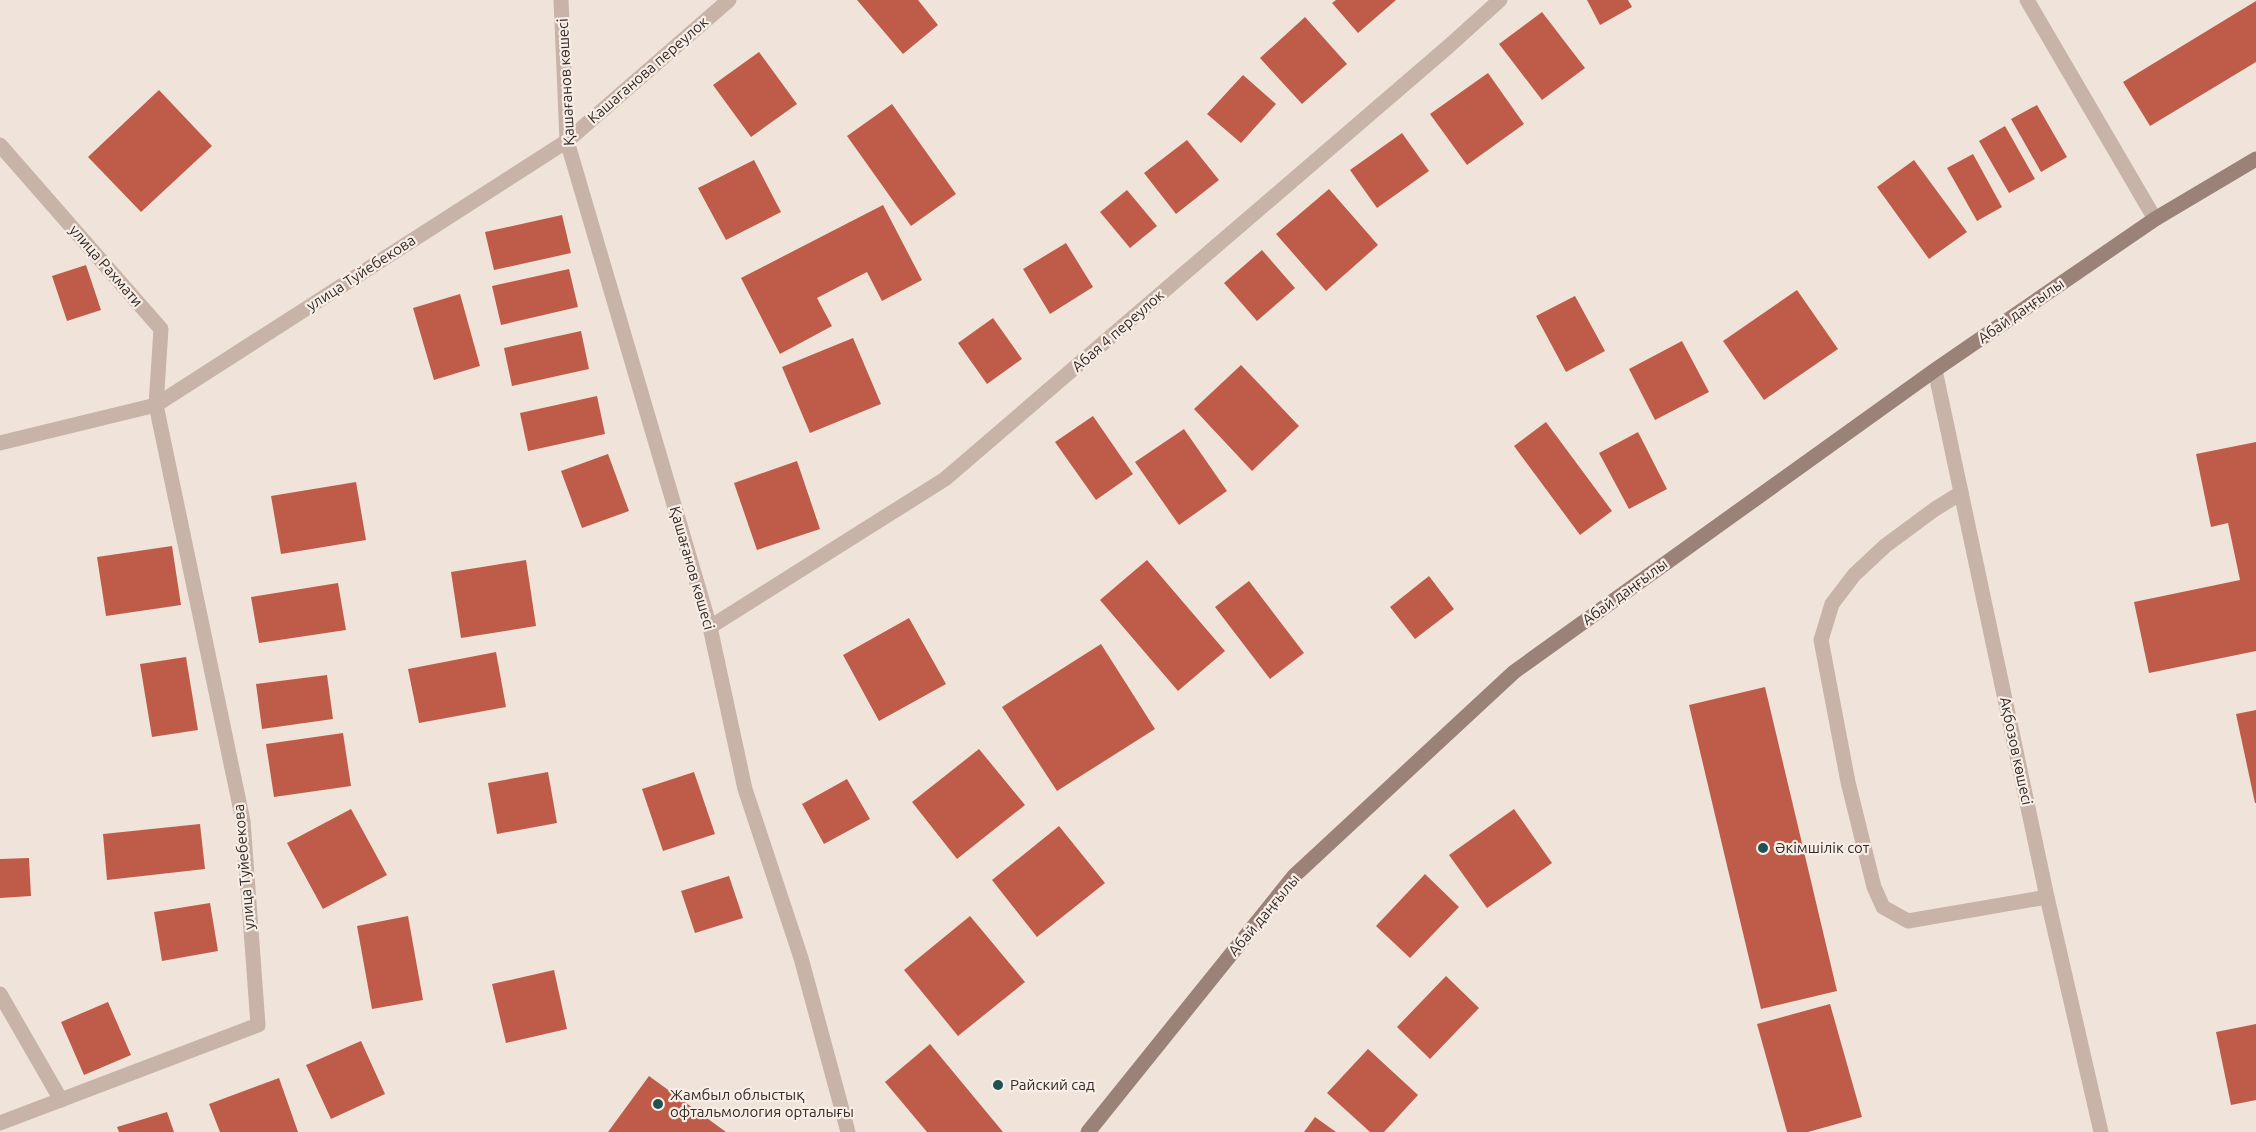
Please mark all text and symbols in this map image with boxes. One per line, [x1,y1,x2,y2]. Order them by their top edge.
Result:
street label: Кашаганова переулок [584,13,711,126]
street label: Қашағанов көшесі [554,18,577,146]
street label: улица Рахмати [66,221,147,310]
street label: улица Туйебекова [303,231,418,314]
street label: Абай даңғылы [1974,275,2067,347]
street label: Абая 4 переулок [1068,286,1167,375]
street label: Қашағанов көшесі [667,504,718,632]
street label: Абай даңғылы [1579,555,1671,628]
street label: Ақбозов көшесі [1997,695,2036,807]
street label: улица Туйебекова [230,803,257,931]
place label: Әкімшілік сот [1775,839,1870,856]
marker: Әкімшілік сот [1756,841,1770,855]
street label: Абай даңғылы [1225,870,1303,959]
place label: Райский сад [1010,1076,1095,1093]
marker: Райский сад [991,1078,1005,1092]
place label: Жамбыл облыстық офтальмология орталығы [670,1086,854,1120]
marker: Жамбыл облыстық офтальмология орталығы [651,1097,665,1111]

